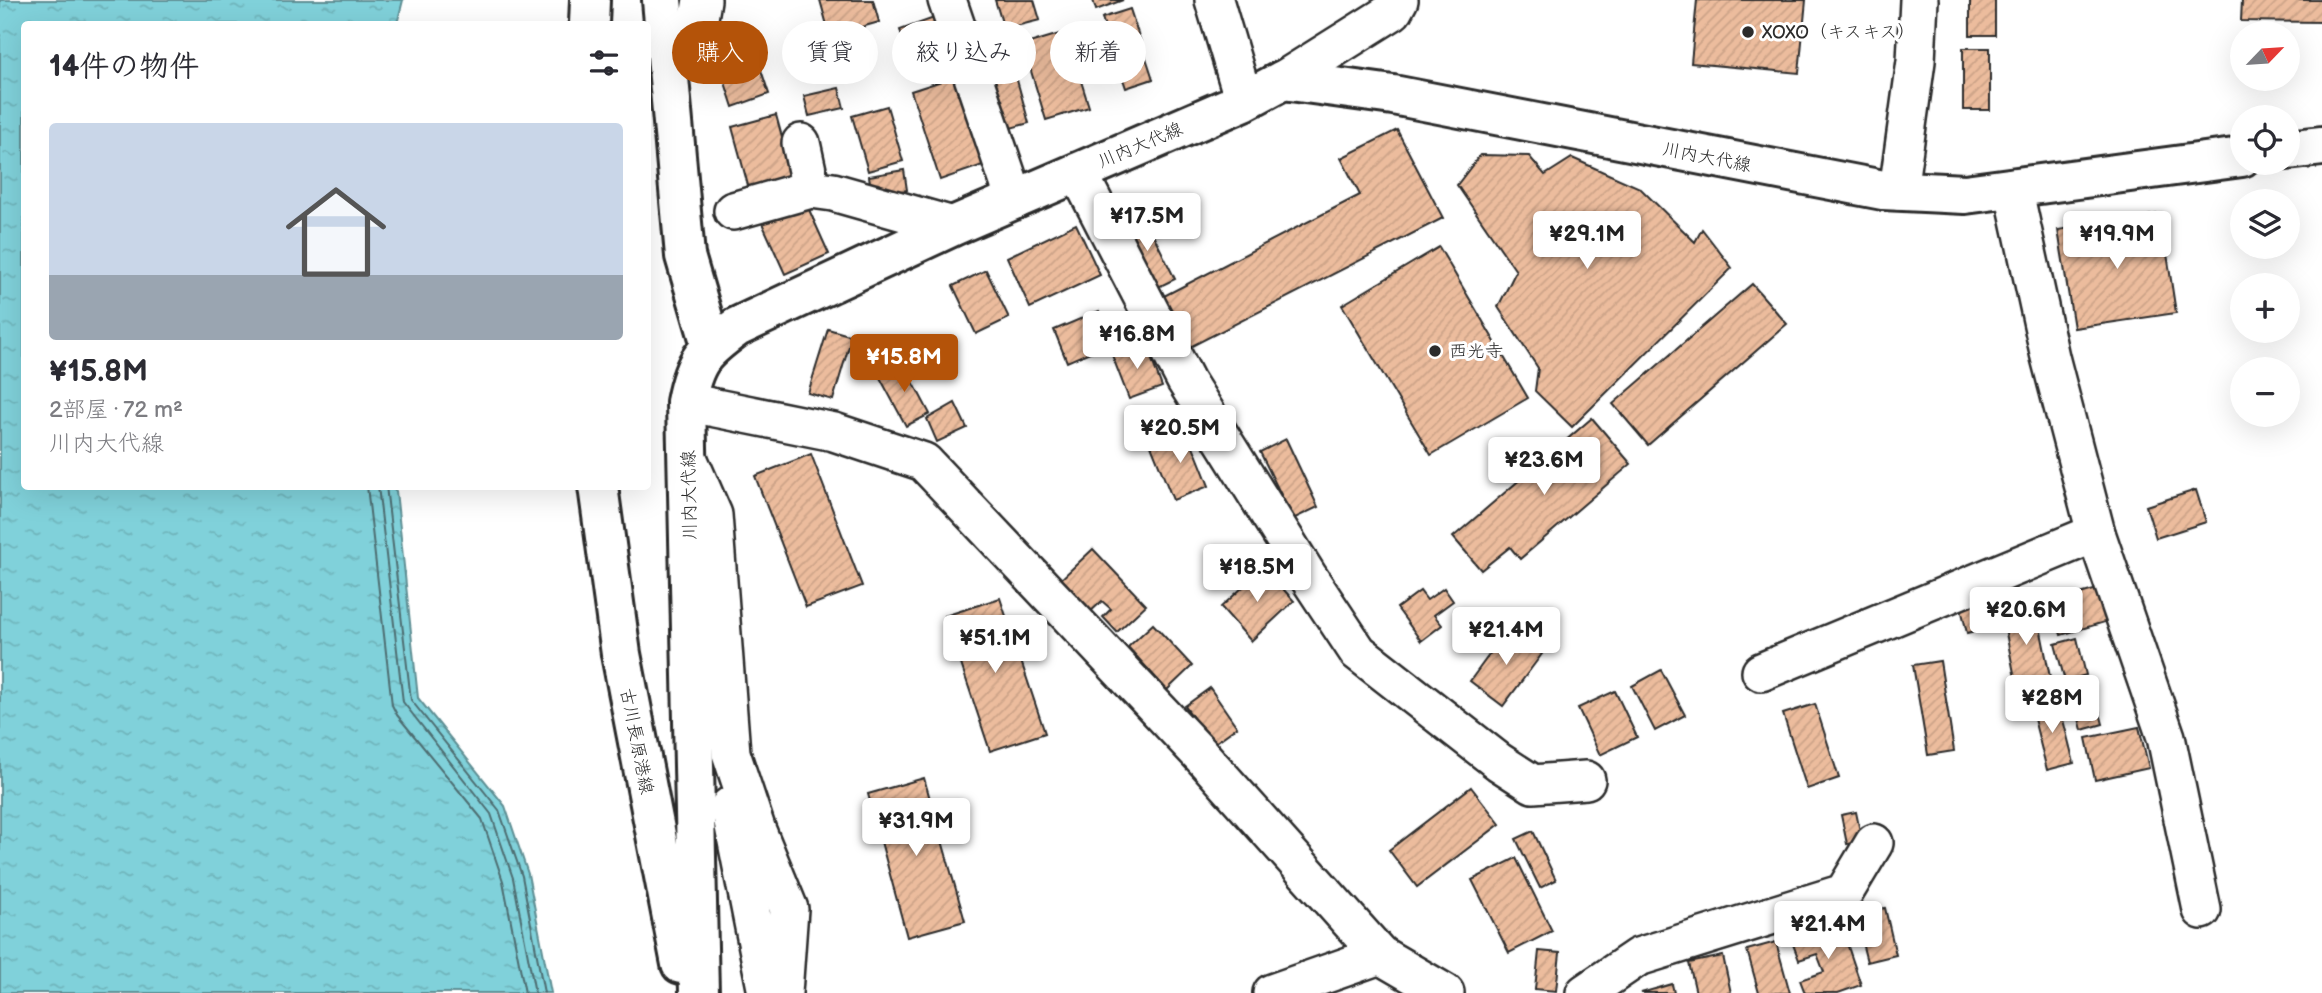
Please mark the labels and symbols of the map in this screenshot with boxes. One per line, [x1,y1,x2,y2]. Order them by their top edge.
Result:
north arrow [2230,21,2300,91]
place label: XOXO（キスキス） [1761,22,1915,43]
marker: XOXO（キスキス） [1740,24,1756,40]
street label: 川内大代線 [1095,118,1186,173]
street label: 川内大代線 [1661,139,1753,176]
pin: ¥17.5M [1090,194,1204,253]
pin: ¥29.1M [1530,212,1644,271]
pin: ¥19.9M [2060,212,2174,271]
pin: ¥16.8M [1080,312,1194,371]
pin: ¥15.8M [847,334,961,394]
place label: 西光寺 [1449,341,1503,362]
marker: 西光寺 [1427,343,1443,359]
pin: ¥20.5M [1123,406,1237,465]
pin: ¥23.6M [1487,438,1601,497]
street label: 川内大代線 [678,450,701,540]
pin: ¥18.5M [1200,544,1314,604]
pin: ¥20.6M [1969,588,2083,647]
pin: ¥21.4M [1449,608,1563,667]
pin: ¥51.1M [938,616,1052,675]
pin: ¥28M [2011,676,2093,735]
street label: 古川長原港線 [616,686,657,796]
pin: ¥31.9M [859,798,973,858]
pin: ¥21.4M [1771,902,1885,961]

